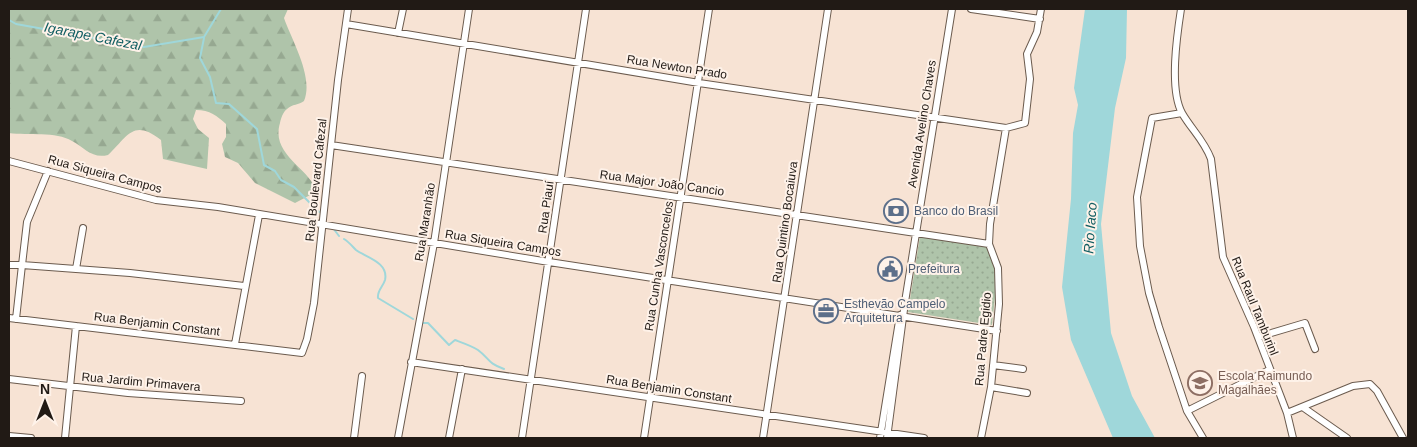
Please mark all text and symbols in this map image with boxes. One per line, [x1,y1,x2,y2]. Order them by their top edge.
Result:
water label: Igarape Cafezal [43,19,144,53]
street label: Rua Newton Prado [626,52,728,82]
street label: Avenida Avelino Chaves [905,59,939,189]
street label: Rua Boulevard Cafezal [303,118,329,242]
street label: Rua Siqueira Campos [46,152,164,196]
street label: Rua Quintino Bocaiuva [770,160,801,284]
street label: Rua Major João Cancio [599,167,725,199]
street label: Rua Piauí [535,179,557,234]
street label: Rua Maranhão [412,181,438,262]
bank icon: Banco do Brasil [883,198,909,224]
street label: Rua Cunha Vasconcelos [642,200,676,332]
water label: Rio Iaco [1080,202,1100,254]
place label: Banco do Brasil [914,204,998,218]
street label: Rua Siqueira Campos [444,227,562,259]
street label: Rua Raul Tamburinl [1229,255,1281,357]
public building icon: Prefeitura [877,256,903,282]
place label: Prefeitura [908,262,960,276]
street label: Rua Padre Egidio [972,291,994,386]
place label: Esthevão Campelo Arquitetura [844,297,946,325]
office icon: Esthevão Campelo Arquitetura [813,298,839,324]
street label: Rua Benjamin Constant [93,309,221,339]
place label: Escola Raimundo Magalhães [1218,369,1312,397]
street label: Rua Jardim Primavera [81,370,201,394]
school or university icon: Escola Raimundo Magalhães [1187,370,1213,396]
street label: Rua Benjamin Constant [605,372,733,406]
north arrow [20,377,70,427]
text: N [40,381,50,397]

